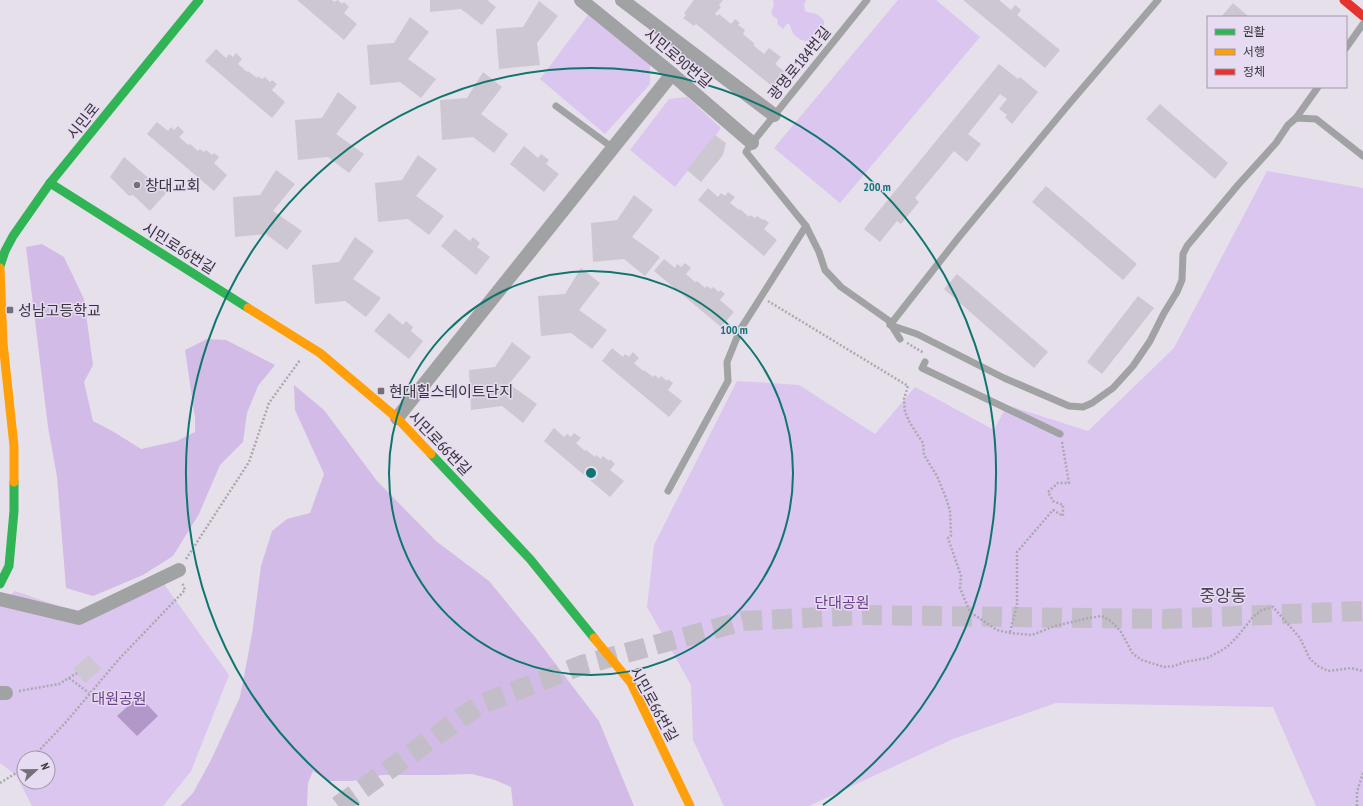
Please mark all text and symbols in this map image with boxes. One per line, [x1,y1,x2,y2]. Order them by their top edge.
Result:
legend [1207,16,1347,88]
street label: 광명로184번길 [764,22,834,104]
street label: 시민로90번길 [640,24,716,92]
text: 원활 [1243,24,1265,39]
text: 서행 [1243,44,1265,59]
text: 정체 [1243,64,1265,79]
street label: 시민로 [63,99,103,143]
place label: 창대교회 [145,176,200,195]
text: 200 m [863,179,891,194]
marker: 창대교회 [132,180,142,190]
street label: 시민로66번길 [139,218,219,278]
place label: 성남고등학교 [18,301,101,320]
marker: 성남고등학교 [5,305,15,315]
text: 100 m [720,322,748,337]
place label: 현대힐스테이트단지 [389,382,513,401]
marker: 현대힐스테이트단지 [376,386,386,396]
street label: 시민로66번길 [405,407,475,479]
centre of rings [584,466,598,480]
district label: 중앙동 [1200,585,1246,607]
park label: 단대공원 [814,593,870,612]
street label: 시민로66번길 [626,663,682,745]
park label: 대원공원 [91,689,147,708]
north arrow [16,750,56,790]
text: N [38,761,53,772]

